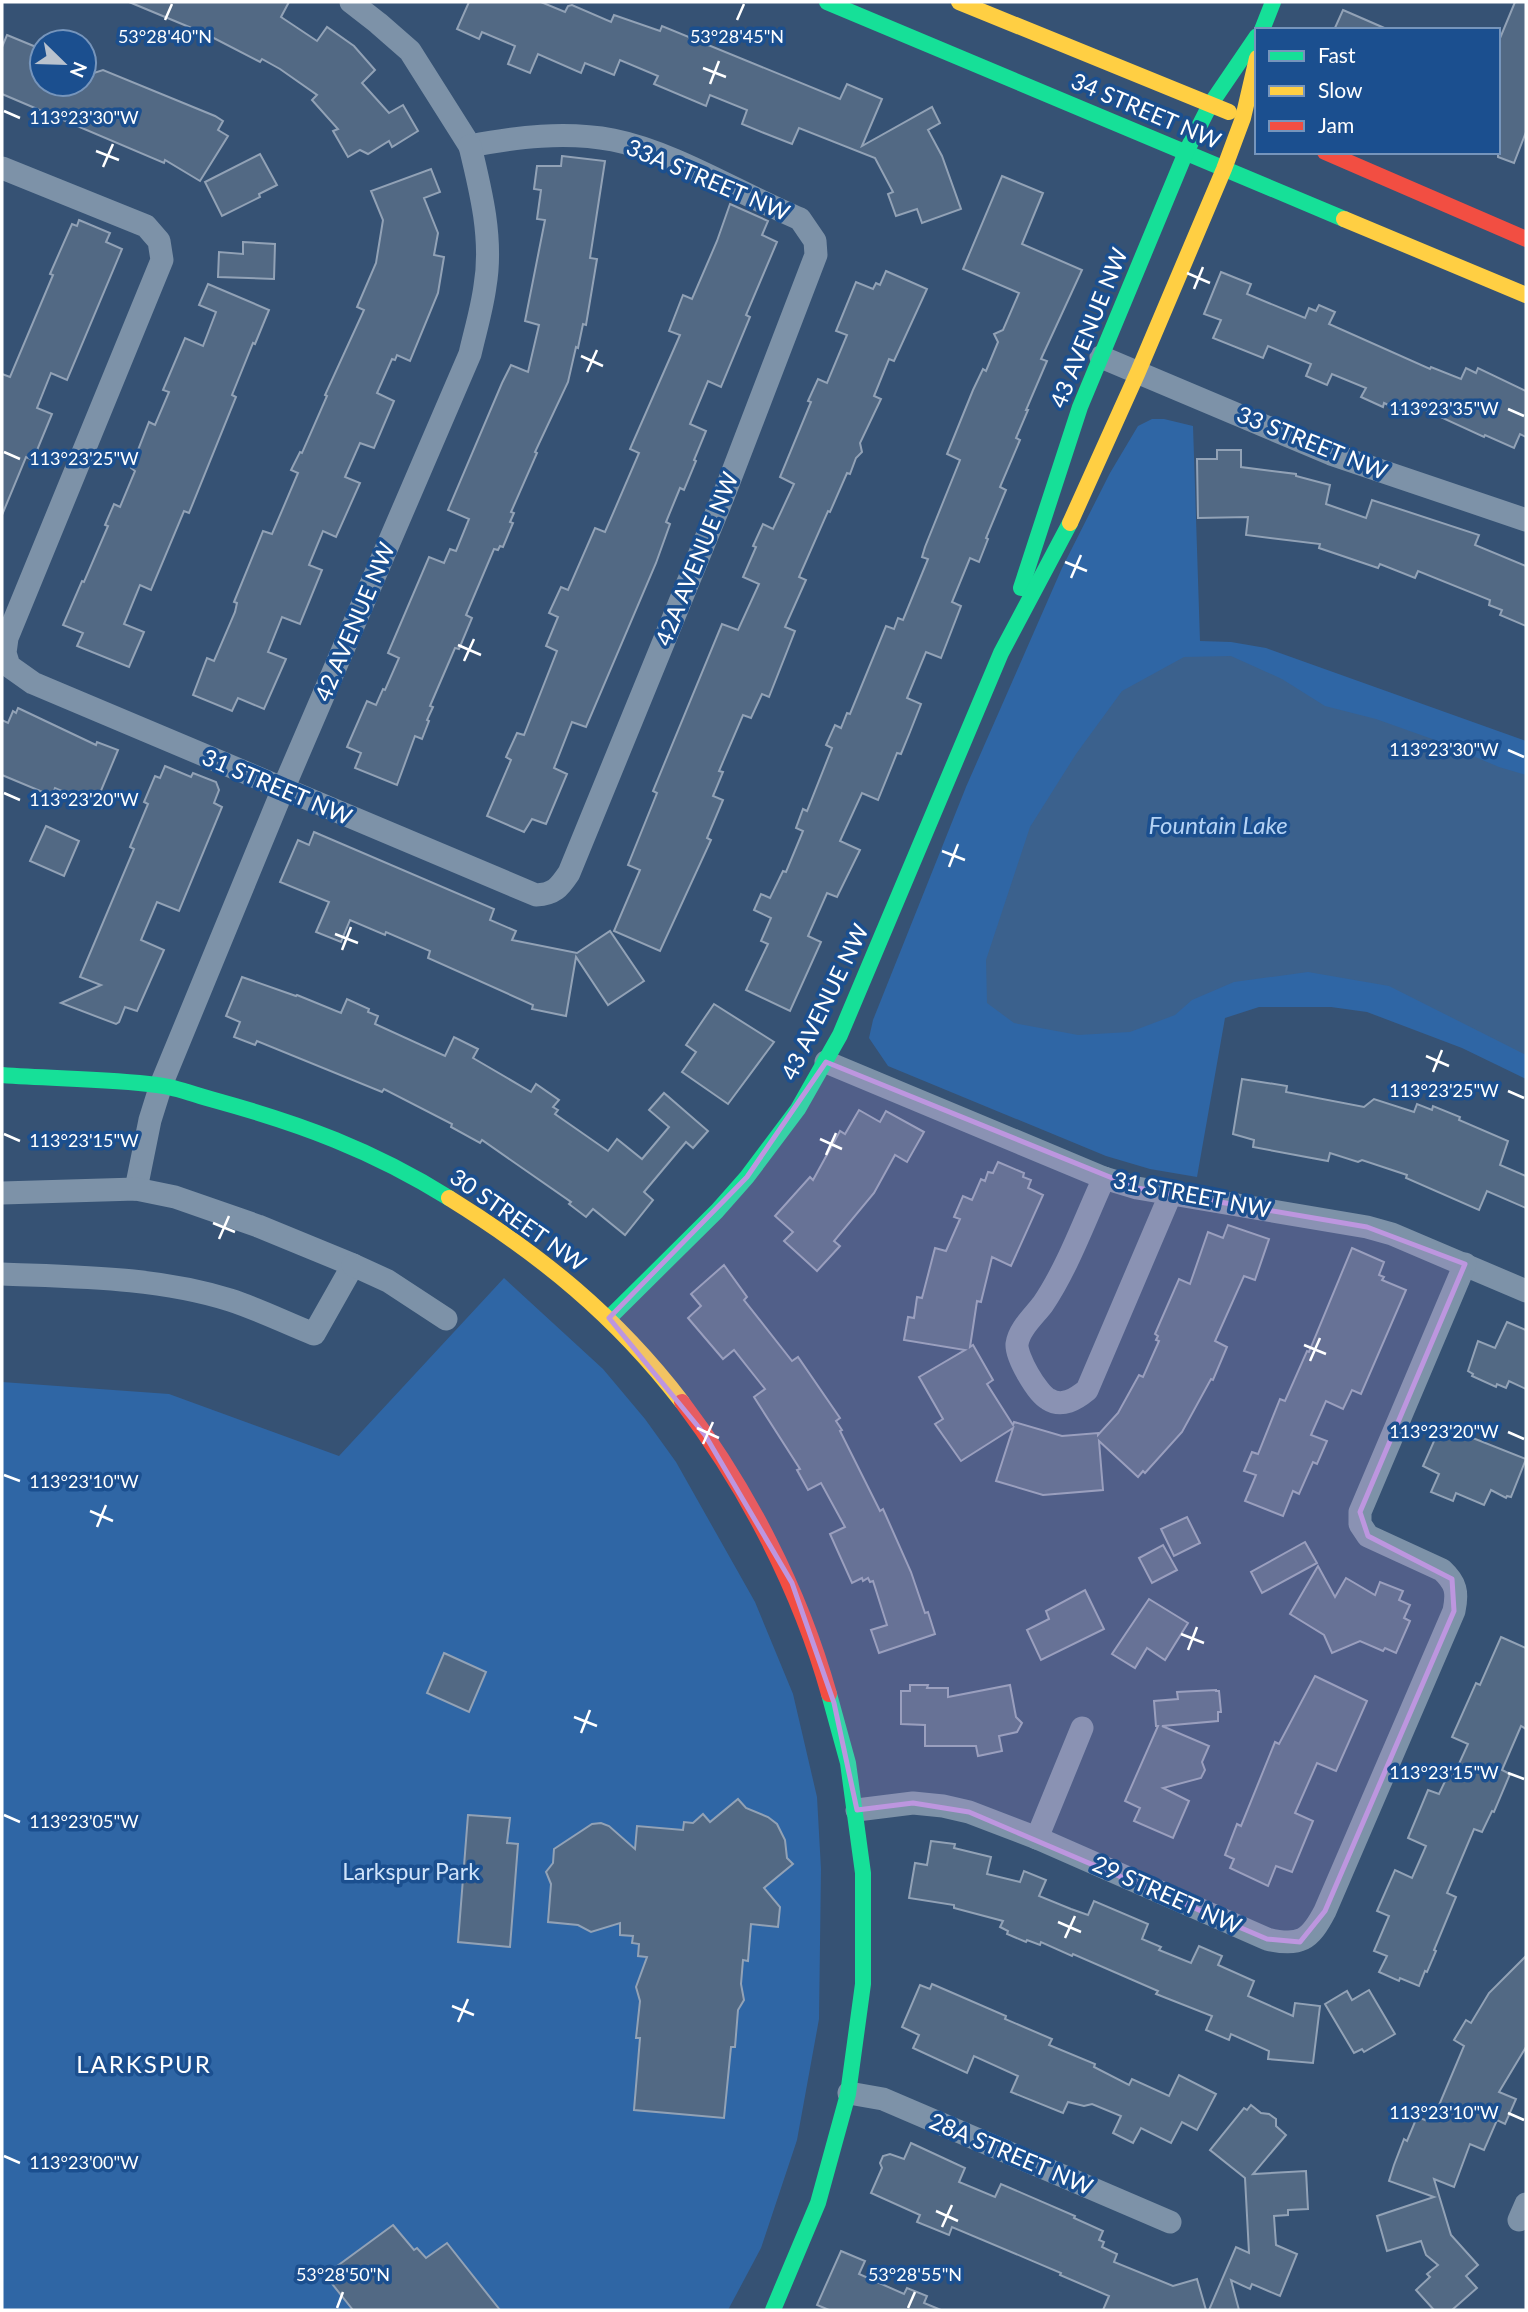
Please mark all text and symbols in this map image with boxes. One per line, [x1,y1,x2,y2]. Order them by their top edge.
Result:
text: 53°28'40"N [118,25,212,47]
text: 53°28'45"N [690,25,784,47]
north arrow [28,28,98,98]
legend [1255,28,1500,154]
text: Fast [1318,42,1356,67]
text: N [66,59,93,81]
street label: 34 STREET NW [1067,66,1226,154]
text: Slow [1318,77,1363,102]
text: 113°23'30"W [29,106,139,128]
text: Jam [1318,112,1354,137]
street label: 33A STREET NW [623,132,794,226]
street label: 43 AVENUE NW [1043,243,1133,412]
text: 113°23'35"W [1389,397,1499,419]
street label: 33 STREET NW [1233,399,1392,485]
text: 113°23'25"W [29,447,139,469]
street label: 42A AVENUE NW [648,468,744,650]
street label: 42 AVENUE NW [308,538,400,705]
text: 113°23'30"W [1389,738,1499,760]
street label: 31 STREET NW [198,742,357,830]
text: 113°23'20"W [29,788,139,810]
water label: Fountain Lake [1148,810,1288,839]
street label: 43 AVENUE NW [774,919,874,1084]
text: 113°23'25"W [1389,1079,1499,1101]
text: 113°23'15"W [29,1129,139,1151]
street label: 30 STREET NW [445,1162,592,1277]
street label: 31 STREET NW [1111,1165,1273,1223]
text: 113°23'20"W [1389,1420,1499,1442]
text: 113°23'10"W [29,1470,139,1492]
text: 113°23'15"W [1389,1761,1499,1783]
text: 113°23'05"W [29,1810,139,1832]
street label: 29 STREET NW [1089,1849,1246,1939]
park label: Larkspur Park [342,1857,480,1885]
district label: LARKSPUR [76,2049,212,2078]
text: 113°23'10"W [1389,2101,1499,2123]
street label: 28A STREET NW [926,2106,1097,2200]
text: 113°23'00"W [29,2151,139,2173]
text: 53°28'50"N [296,2263,390,2285]
text: 53°28'55"N [868,2263,962,2285]

